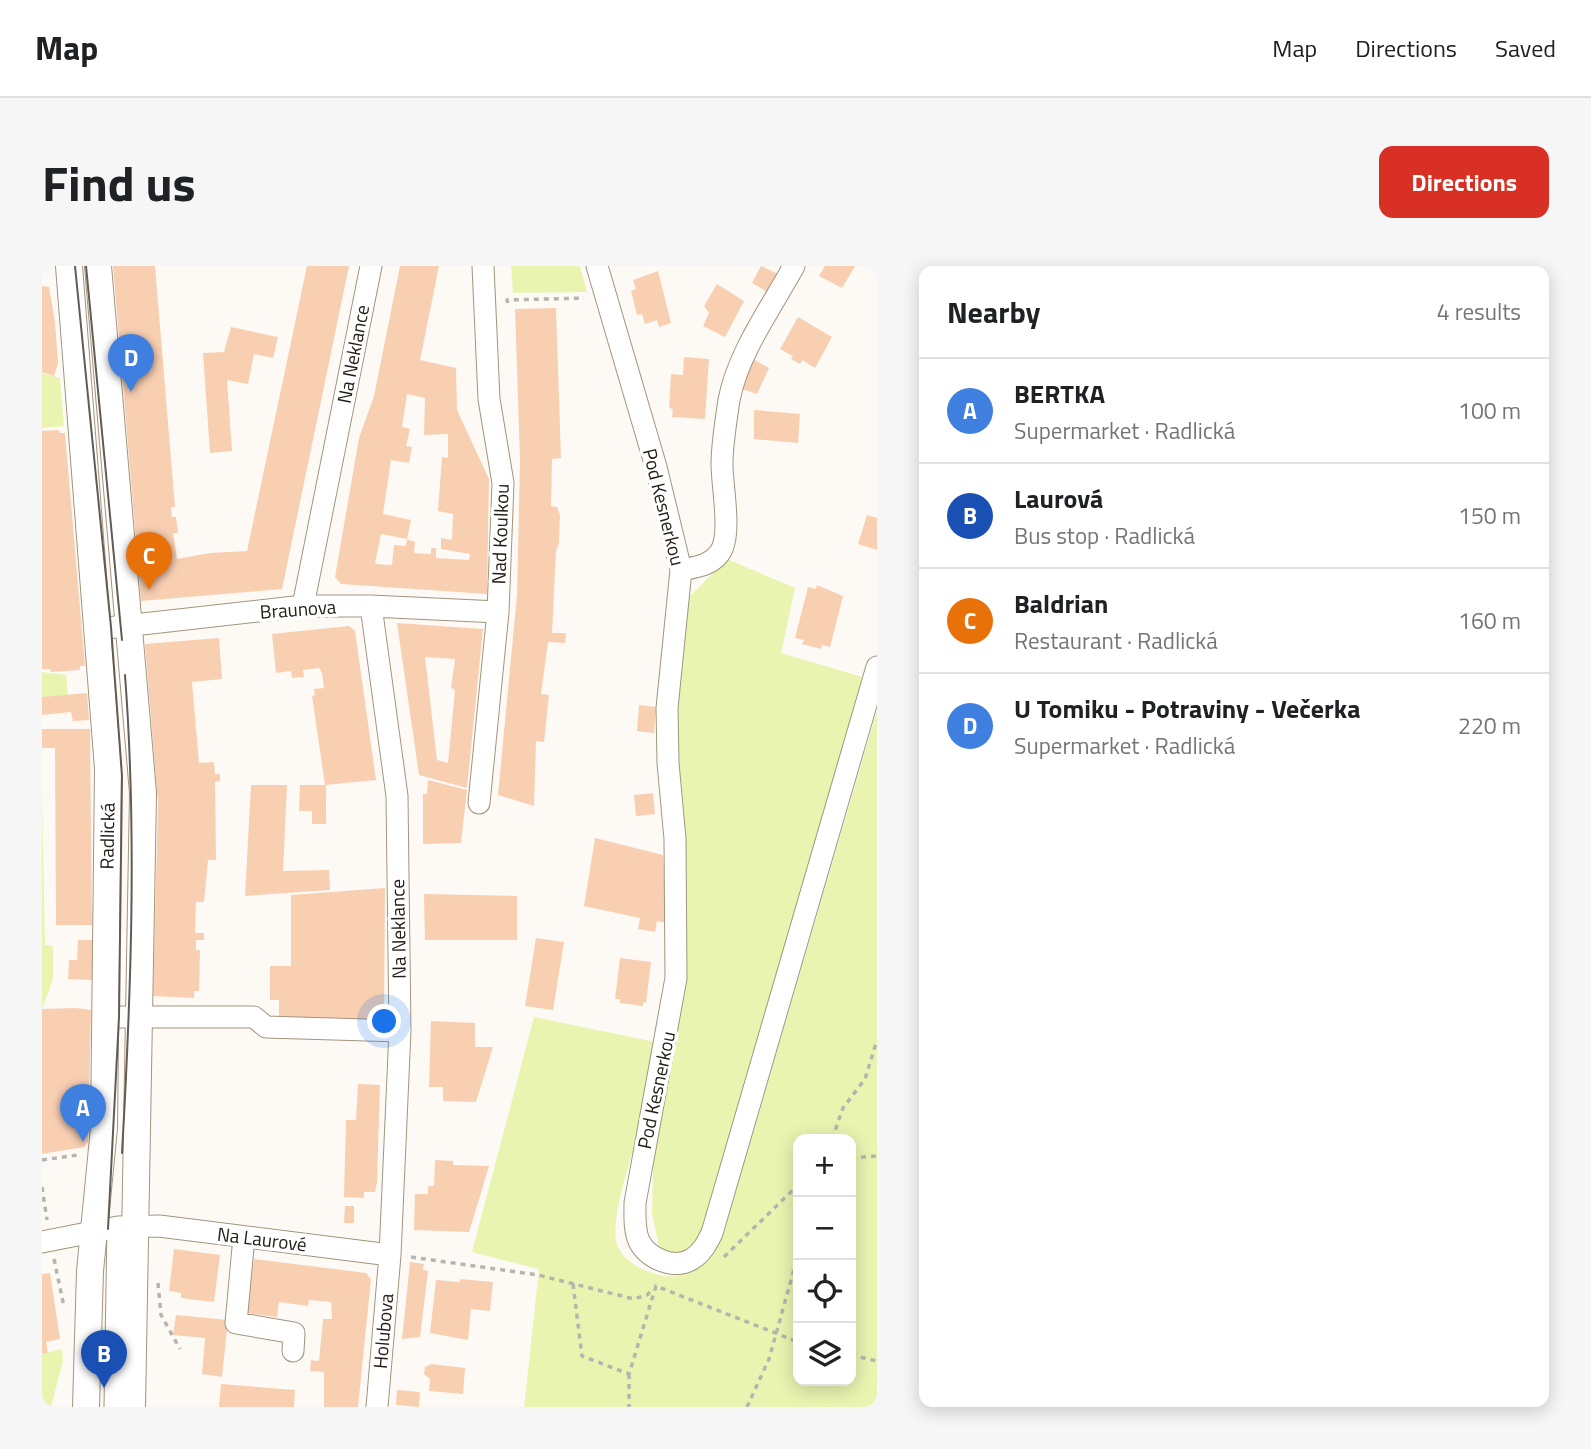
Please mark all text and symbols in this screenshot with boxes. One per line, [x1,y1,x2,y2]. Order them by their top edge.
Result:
text: Map [35,23,98,73]
text: Map [1272,30,1317,66]
text: Directions [1355,30,1457,66]
text: Saved [1495,30,1556,66]
text: Find us [42,145,196,220]
button: Directions [1379,146,1549,218]
text: Nearby [947,289,1040,335]
text: 4 results [1437,294,1521,329]
street label: Na Neklance [329,302,376,406]
pin: D [108,334,154,392]
text: BERTKA [1014,374,1105,413]
text: A [963,393,977,428]
text: 100 m [1458,393,1521,428]
text: Supermarket · Radlická [1014,413,1235,448]
street label: Pod Kesnerkou [636,445,693,568]
text: Laurová [1014,479,1103,518]
street label: Nad Koulkou [483,483,516,585]
text: B [963,498,977,533]
text: 150 m [1458,498,1521,533]
text: Bus stop · Radlická [1014,518,1195,553]
pin: C [126,532,172,590]
text: Baldrian [1014,584,1108,623]
street label: Braunova [259,591,338,626]
text: C [964,603,976,638]
text: 160 m [1458,603,1521,638]
text: Restaurant · Radlická [1014,623,1218,658]
text: U Tomiku - Potraviny - Večerka [1014,689,1360,728]
text: D [963,708,977,743]
text: 220 m [1458,708,1521,743]
text: Supermarket · Radlická [1014,728,1235,763]
street label: Radlická [91,802,122,870]
street label: Na Neklance [382,879,413,979]
your location [367,1004,401,1038]
street label: Pod Kesnerkou [629,1028,682,1151]
pin: A [60,1084,106,1142]
map controls [793,1134,856,1386]
button: + [793,1134,856,1197]
button: − [793,1197,856,1260]
street label: Na Laurové [216,1219,309,1258]
button: locate [793,1260,856,1323]
street label: Holubova [365,1292,400,1370]
button: layers [793,1323,856,1386]
pin: B [81,1330,127,1388]

